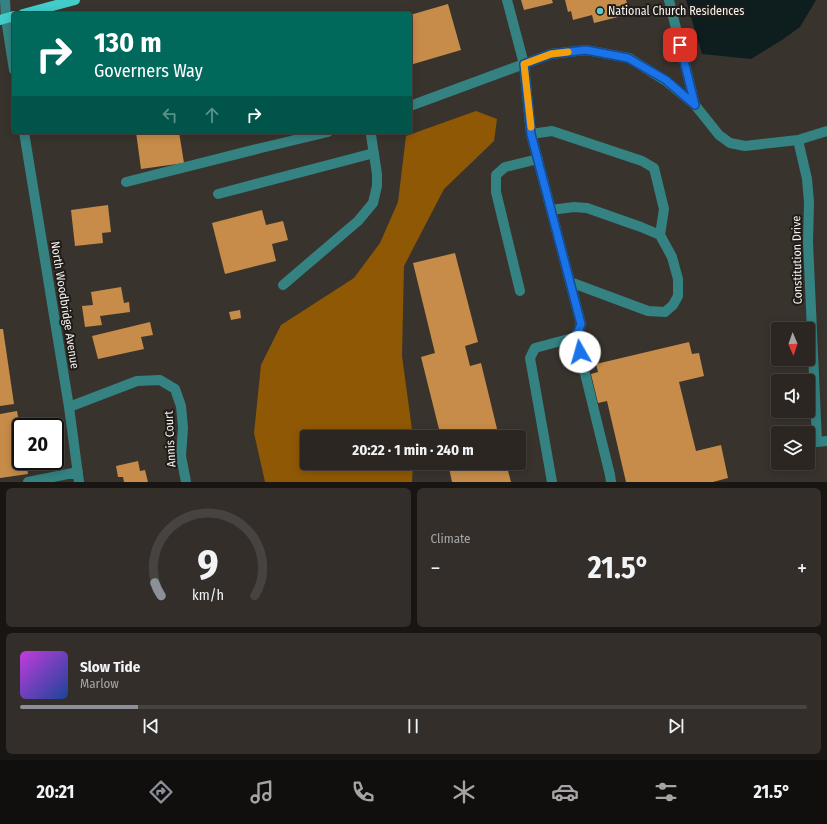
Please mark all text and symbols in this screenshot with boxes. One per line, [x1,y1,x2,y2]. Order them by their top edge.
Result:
place label: National Church Residences [608,4,744,18]
marker: National Church Residences [595,6,605,16]
text: 130 m [94,26,162,59]
icon: right [28,28,80,80]
pin [663,28,697,62]
icon: arrive [669,34,691,56]
text: Governers Way [94,60,203,82]
icon: left [159,104,181,126]
icon: ahead [201,104,223,126]
icon: right [243,104,265,126]
street label: Constitution Drive [789,216,805,304]
street label: North Woodbridge Avenue [48,240,82,370]
north arrow [771,322,815,366]
map controls [771,322,815,470]
position arrow [559,331,601,373]
button: sound [771,374,815,418]
street label: Annis Court [162,410,178,468]
speed limit sign: 20 [12,418,64,470]
button: layers [771,426,815,470]
text: 20:22 · 1 min · 240 m [352,441,474,459]
text: Climate [431,531,471,546]
text: 9 [197,539,219,589]
text: 21.5° [588,550,650,586]
text: − [431,555,440,582]
text: + [797,555,807,582]
text: km/h [192,586,224,603]
text: Slow Tide [80,658,140,676]
text: Marlow [80,676,119,691]
icon: previous [140,715,162,737]
icon: pause [402,715,424,737]
icon: next [665,715,687,737]
icon: directions [147,778,175,806]
icon: music [248,778,276,806]
icon: phone [349,778,377,806]
icon: climate [450,778,478,806]
icon: car [551,778,579,806]
icon: filters [652,778,680,806]
text: 20:21 [37,781,74,803]
text: 21.5° [753,781,790,803]

